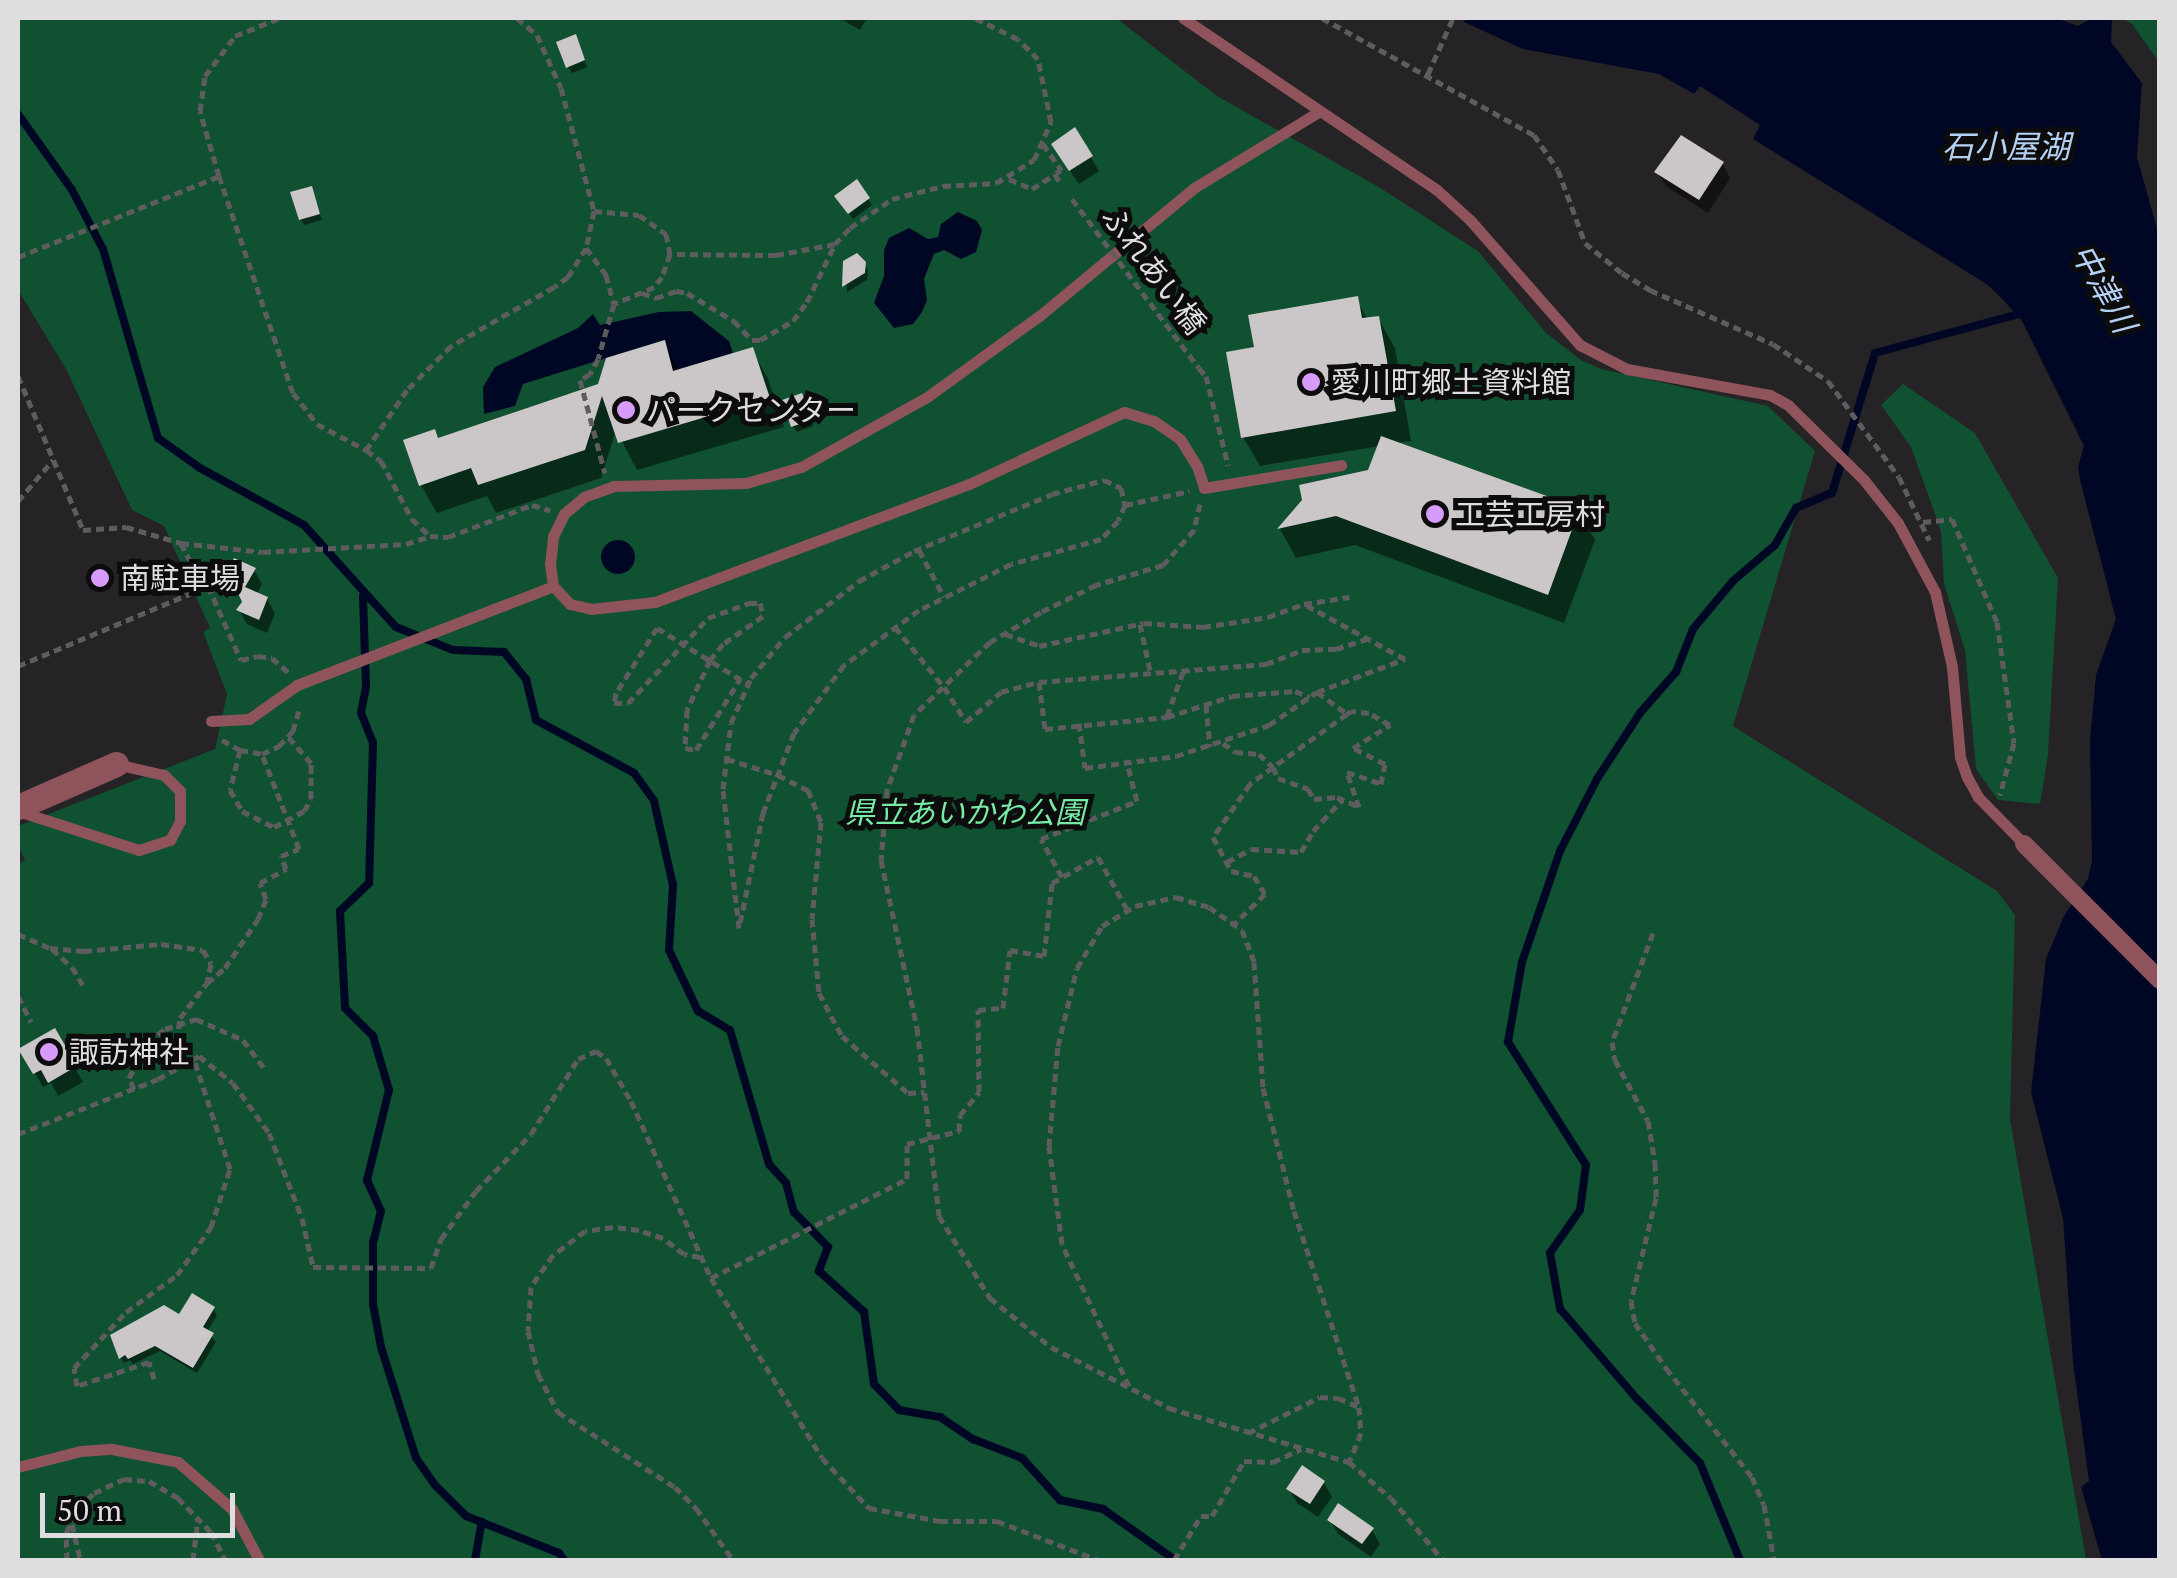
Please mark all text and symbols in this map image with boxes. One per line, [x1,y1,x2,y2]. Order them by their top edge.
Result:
water label: 石小屋湖 [1942,127,2070,165]
street label: ふれあい橋 [1094,199,1214,341]
water label: 中津川 [2064,237,2144,339]
place label: 愛川町郷土資料館 [1331,364,1571,400]
marker: 愛川町郷土資料館 [1300,371,1322,393]
place label: パークセンター [646,392,856,428]
marker: パークセンター [615,399,637,421]
place label: 工芸工房村 [1455,496,1605,532]
marker: 工芸工房村 [1424,503,1446,525]
place label: 南駐車場 [120,560,240,596]
marker: 南駐車場 [89,567,111,589]
park label: 県立あいかわ公園 [845,794,1085,830]
place label: 諏訪神社 [69,1034,189,1070]
marker: 諏訪神社 [38,1041,60,1063]
scale bar [45,1473,240,1535]
text: 50 m [57,1490,122,1530]

